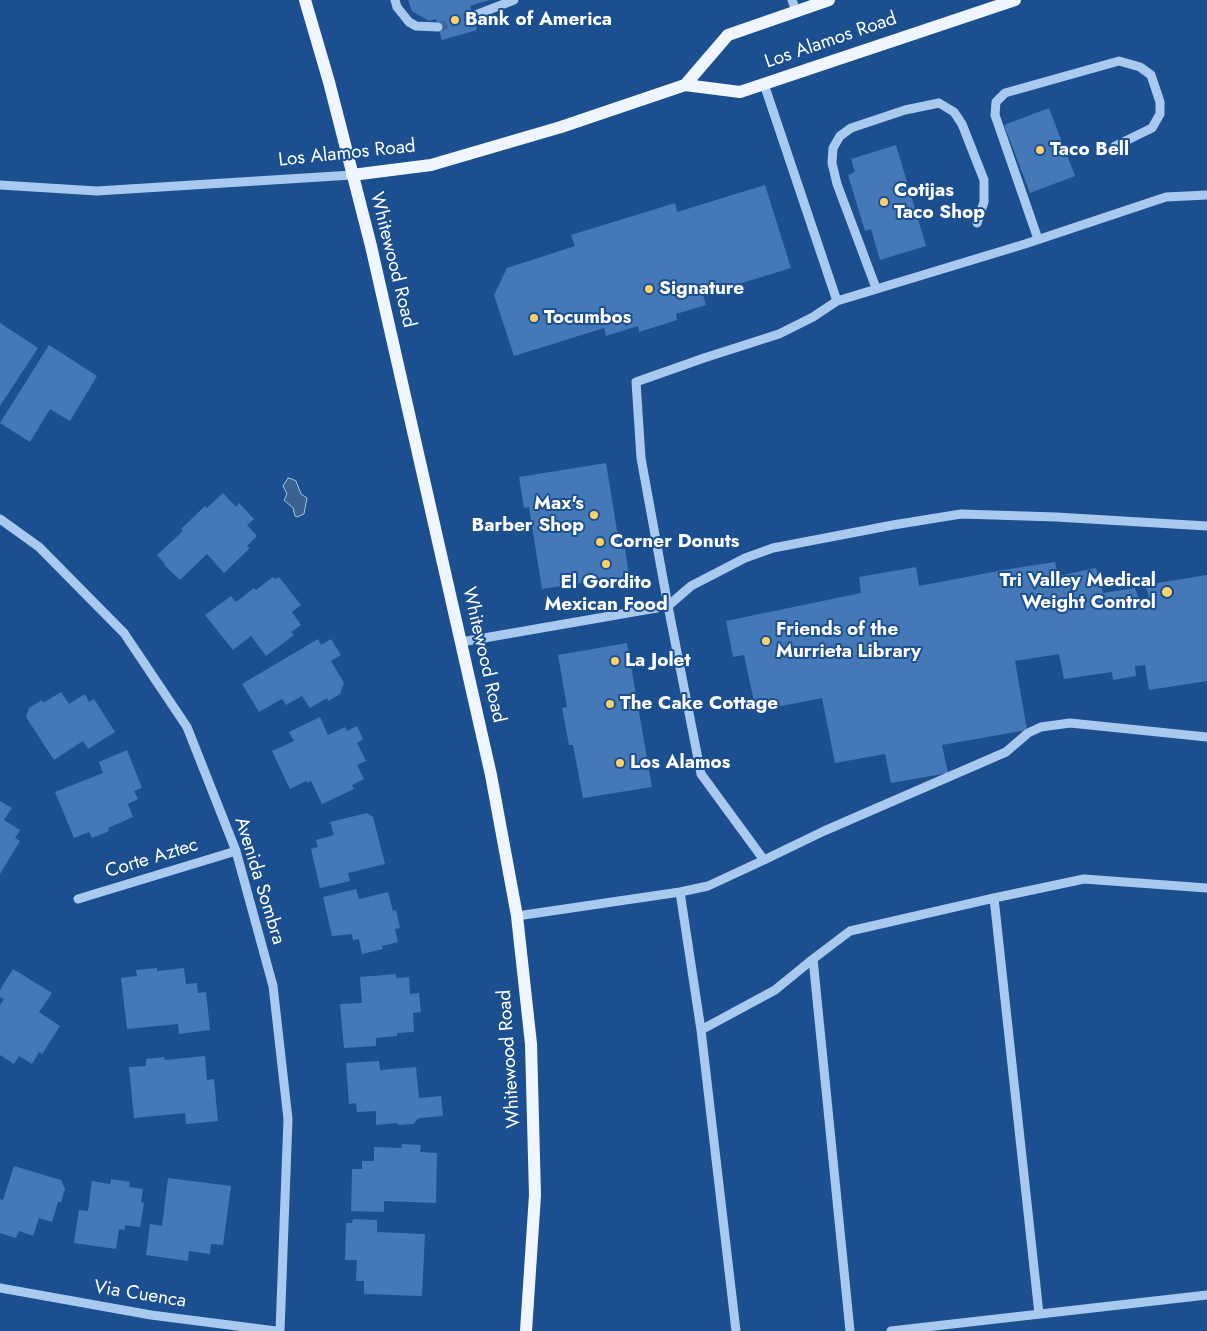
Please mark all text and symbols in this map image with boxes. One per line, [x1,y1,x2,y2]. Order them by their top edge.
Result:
street label: Los Alamos Road [762,8,900,74]
place label: Bank of America [465,9,612,31]
marker: Bank of America [449,14,461,26]
street label: Los Alamos Road [277,135,417,173]
place label: Taco Bell [1050,139,1129,161]
marker: Taco Bell [1034,144,1046,156]
place label: Cotijas Taco Shop [894,180,985,224]
street label: Whitewood Road [364,190,420,330]
marker: Cotijas Taco Shop [878,196,890,208]
place label: Signature [659,278,744,300]
marker: Signature [643,283,655,295]
place label: Tocumbos [544,307,631,329]
marker: Tocumbos [528,312,540,324]
place label: Max's Barber Shop [472,493,584,537]
marker: Max's Barber Shop [588,509,600,521]
place label: Corner Donuts [610,531,739,553]
marker: Corner Donuts [594,536,606,548]
marker: El Gordito Mexican Food [600,558,612,570]
place label: Tri Valley Medical Weight Control [1000,570,1156,614]
place label: El Gordito Mexican Food [544,572,668,616]
street label: Whitewood Road [456,585,510,725]
marker: Tri Valley Medical Weight Control [1160,585,1174,599]
place label: Friends of the Murrieta Library [776,619,921,663]
marker: Friends of the Murrieta Library [760,635,772,647]
place label: La Jolet [625,650,691,672]
marker: La Jolet [609,655,621,667]
place label: The Cake Cottage [620,693,778,715]
marker: The Cake Cottage [604,698,616,710]
place label: Los Alamos [630,752,730,774]
marker: Los Alamos [614,757,626,769]
street label: Avenida Sombra [229,814,289,948]
street label: Corte Aztec [103,834,201,884]
street label: Whitewood Road [494,989,526,1129]
street label: Via Cuenca [92,1276,188,1314]

